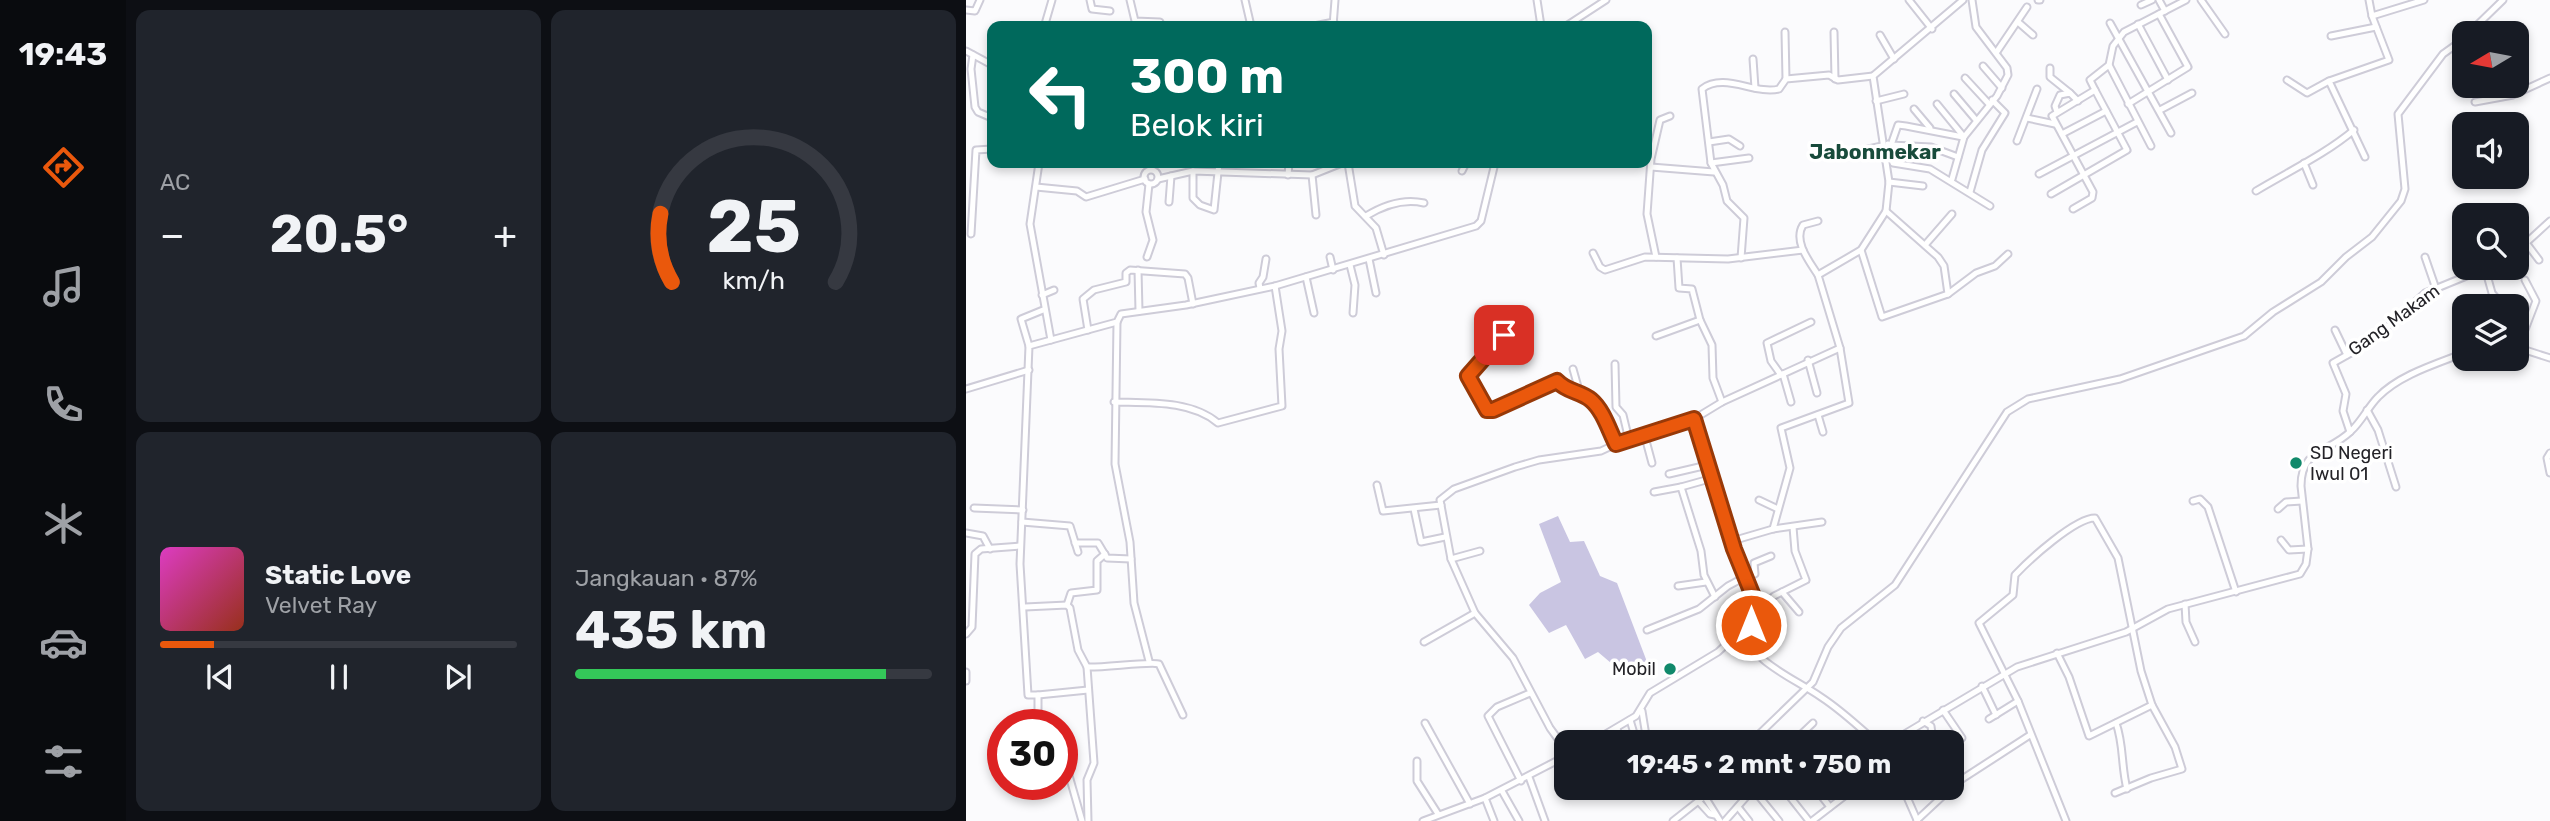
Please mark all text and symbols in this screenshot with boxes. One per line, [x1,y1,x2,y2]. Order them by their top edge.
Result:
north arrow [2452,21,2529,98]
map controls [2452,21,2529,371]
text: 19:43 [19,35,107,73]
text: 300 m [1130,47,1284,105]
icon: left [1015,49,1106,140]
text: Belok kiri [1130,106,1264,144]
button: sound [2452,112,2529,189]
district label: Jabonmekar [1809,139,1941,164]
icon: directions [39,143,88,192]
text: AC [160,168,190,196]
text: 25 [706,184,801,270]
text: 20.5° [270,203,408,265]
button: search [2452,203,2529,280]
text: − [160,212,185,258]
text: + [493,212,517,258]
icon: music [39,262,88,311]
text: km/h [722,266,785,295]
street label: Gang Makam [2344,279,2444,361]
button: layers [2452,294,2529,371]
pin [1474,305,1534,365]
icon: arrive [1485,316,1523,354]
icon: phone [39,380,88,429]
place label: SD Negeri Iwul 01 [2310,442,2393,485]
marker: SD Negeri Iwul 01 [2288,455,2304,471]
icon: climate [39,499,88,548]
text: Static Love [265,560,411,591]
text: Jangkauan · 87% [575,564,757,592]
position arrow [1714,588,1788,662]
text: Velvet Ray [265,591,377,619]
text: 435 km [575,599,768,661]
icon: car [39,618,88,667]
icon: previous [201,658,239,696]
icon: pause [320,658,358,696]
icon: next [439,658,477,696]
place label: Mobil [1612,658,1656,680]
marker: Mobil [1662,661,1678,677]
speed limit sign: 30 [987,709,1078,800]
icon: filters [39,737,88,786]
text: 19:45 · 2 mnt · 750 m [1627,749,1891,780]

